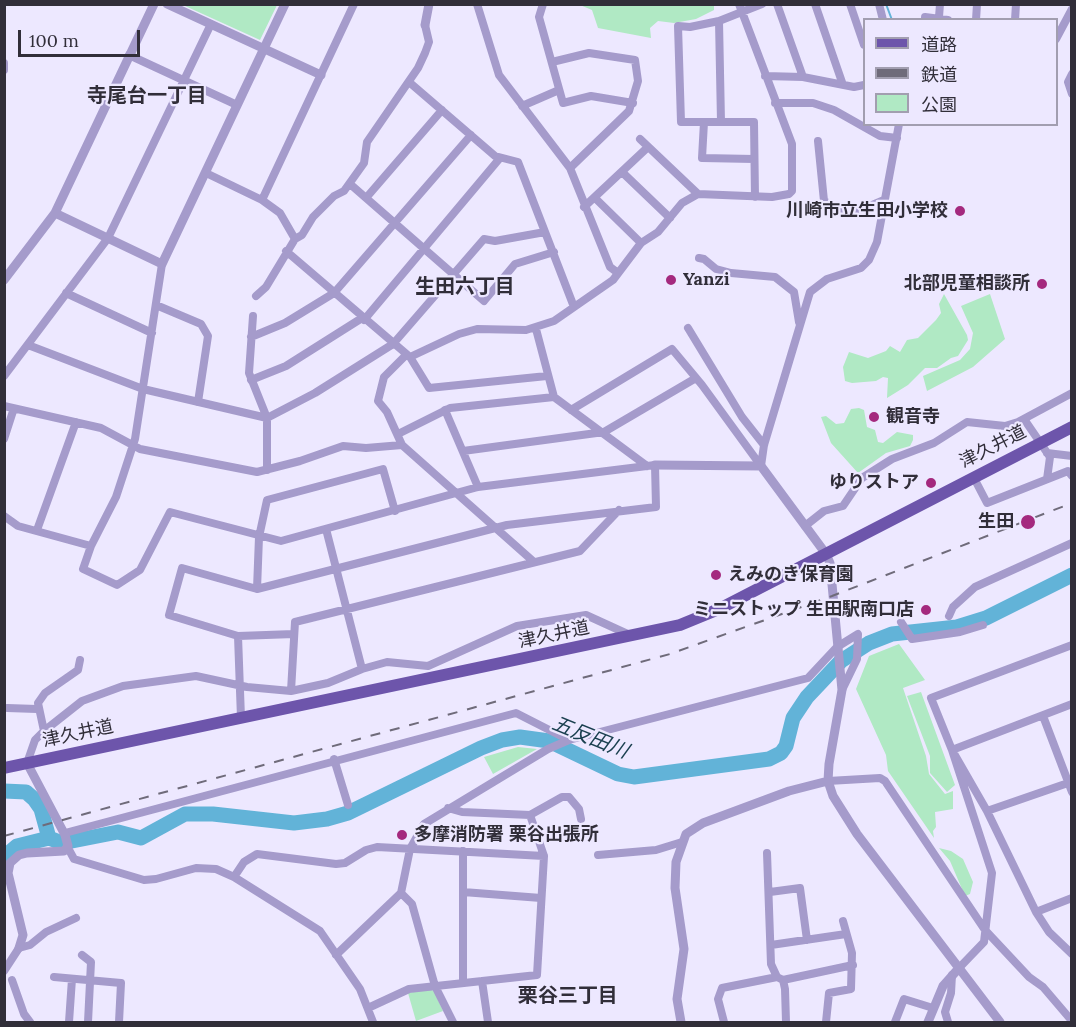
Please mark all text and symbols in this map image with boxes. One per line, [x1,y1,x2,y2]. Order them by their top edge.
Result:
scale bar [21,18,142,56]
legend [863,18,1058,126]
text: 100 m [29,29,79,52]
text: 道路 [921,33,957,56]
text: 鉄道 [921,63,957,86]
district label: 寺尾台一丁目 [87,84,207,108]
text: 公園 [921,93,957,116]
place label: 川崎市立生田小学校 [786,200,948,222]
marker: 川崎市立生田小学校 [953,204,967,218]
place label: Yanzi [683,269,730,291]
marker: Yanzi [664,273,678,287]
place label: 北部児童相談所 [904,273,1030,295]
district label: 生田六丁目 [415,275,515,299]
marker: 北部児童相談所 [1035,277,1049,291]
place label: 観音寺 [886,406,940,428]
marker: 観音寺 [867,410,881,424]
street label: 津久井道 [956,421,1030,473]
place label: ゆりストア [829,472,919,494]
marker: ゆりストア [924,476,938,490]
place label: 生田 [978,511,1014,533]
marker: 生田 [1019,513,1037,531]
place label: えみのき保育園 [728,564,854,586]
marker: えみのき保育園 [709,568,723,582]
place label: ミニストップ 生田駅南口店 [693,599,914,621]
marker: ミニストップ 生田駅南口店 [919,603,933,617]
street label: 津久井道 [517,617,591,653]
water label: 五反田川 [548,712,632,764]
street label: 津久井道 [41,716,115,752]
place label: 多摩消防署 栗谷出張所 [414,824,599,846]
marker: 多摩消防署 栗谷出張所 [395,828,409,842]
district label: 栗谷三丁目 [518,984,618,1008]

